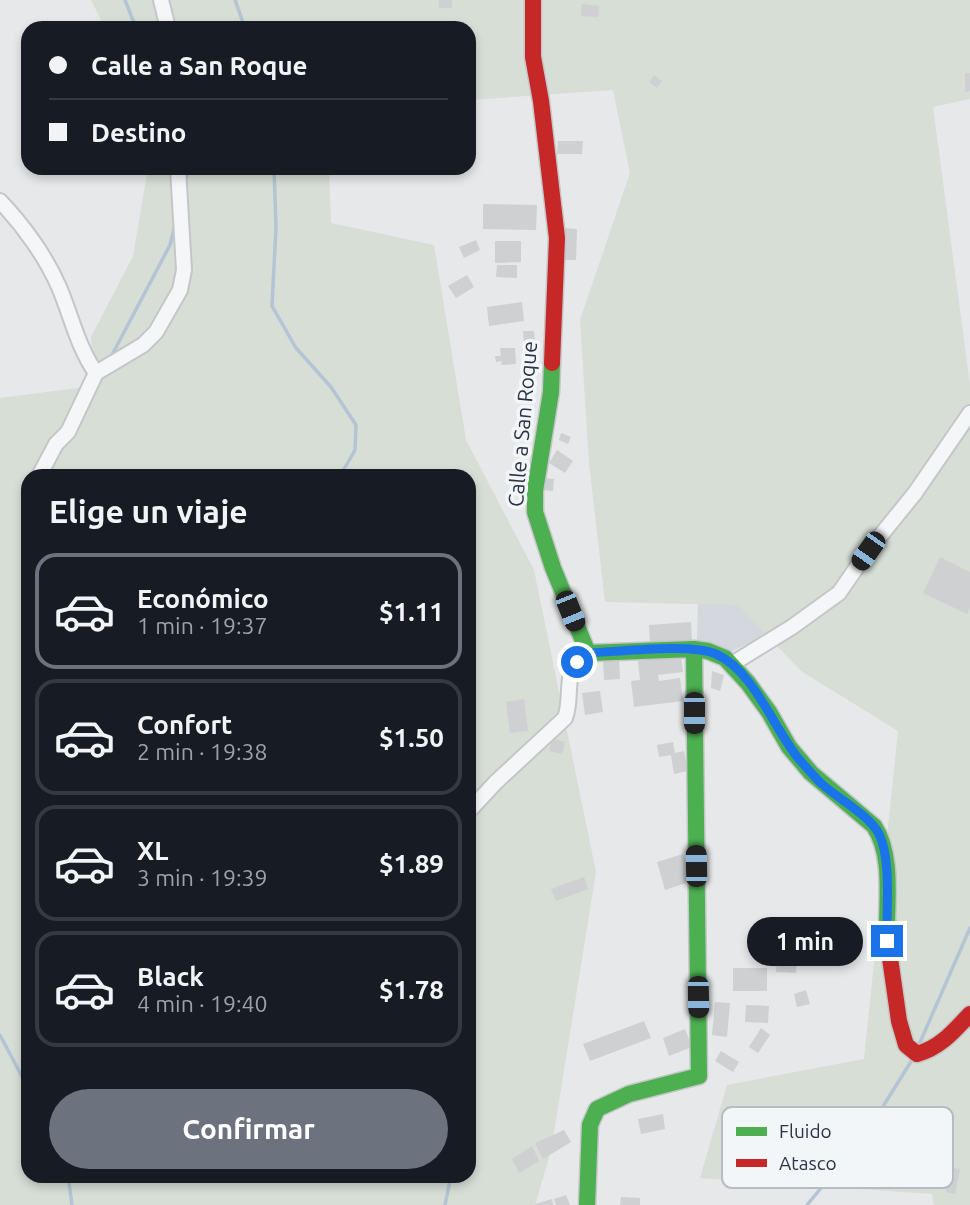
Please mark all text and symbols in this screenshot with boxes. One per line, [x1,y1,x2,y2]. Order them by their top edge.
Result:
text: Calle a San Roque [91,51,308,80]
text: Destino [91,118,187,147]
street label: Calle a San Roque [503,340,541,508]
text: Elige un viaje [49,493,248,529]
car [848,528,889,574]
icon: car [53,580,116,643]
text: Económico [137,584,269,613]
car [553,588,588,634]
text: $1.11 [379,597,444,626]
text: 1 min · 19:37 [137,613,268,638]
route start [561,646,593,678]
car [684,692,705,734]
icon: car [53,706,116,769]
text: Confort [137,710,232,739]
text: $1.50 [379,723,444,752]
text: 2 min · 19:38 [137,739,268,764]
icon: car [53,832,116,895]
text: XL [137,836,168,865]
car [686,845,707,887]
text: $1.89 [379,849,444,878]
text: 3 min · 19:39 [137,865,268,890]
callout: 1 min [747,916,862,965]
route end [871,925,903,957]
text: 1 min [776,929,834,954]
icon: car [53,958,116,1021]
text: Black [137,962,204,991]
text: $1.78 [379,975,444,1004]
car [688,976,709,1018]
text: 4 min · 19:40 [137,991,268,1016]
button: Confirmar [49,1089,448,1169]
legend [722,1107,953,1188]
text: Fluido [779,1120,832,1142]
text: Atasco [779,1152,837,1174]

